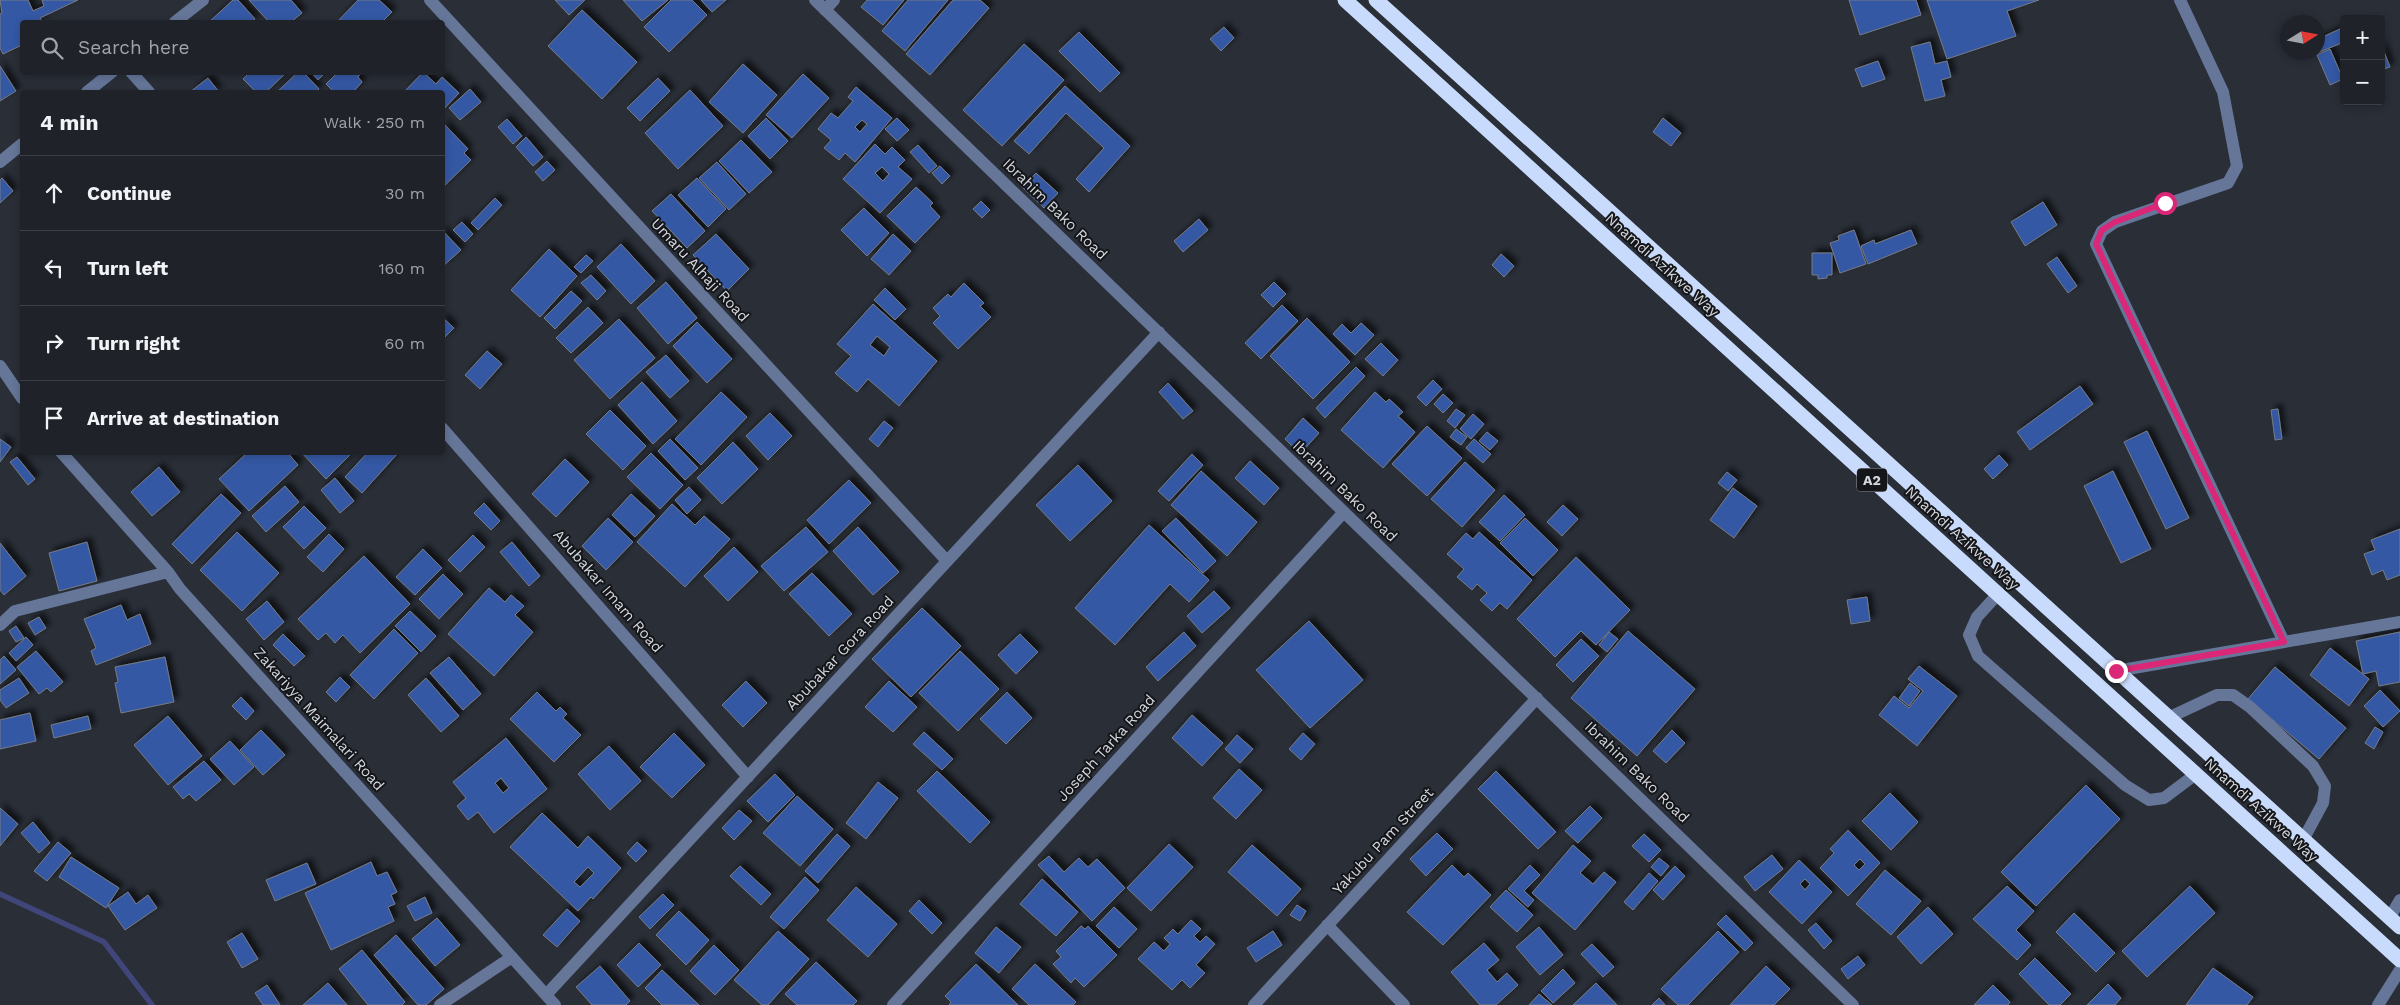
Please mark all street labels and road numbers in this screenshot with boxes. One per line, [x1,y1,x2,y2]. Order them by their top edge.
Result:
street label: Ibrahim Bako Road [999,155,1111,263]
street label: Nnamdi Azikwe Way [1601,209,1723,321]
street label: Umaru Alhaji Road [647,214,753,326]
street label: Ibrahim Bako Road [1289,437,1401,545]
road number: A2 [1857,468,1887,492]
street label: Nnamdi Azikwe Way [1901,482,2023,594]
street label: Abubakar Imam Road [550,526,666,656]
street label: Abubakar Gora Road [782,592,898,714]
street label: Zakariyya Maimalari Road [250,644,388,794]
street label: Joseph Tarka Road [1053,691,1159,805]
street label: Ibrahim Bako Road [1581,718,1693,826]
street label: Nnamdi Azikwe Way [2200,754,2322,866]
street label: Yakubu Pam Street [1329,783,1438,898]

